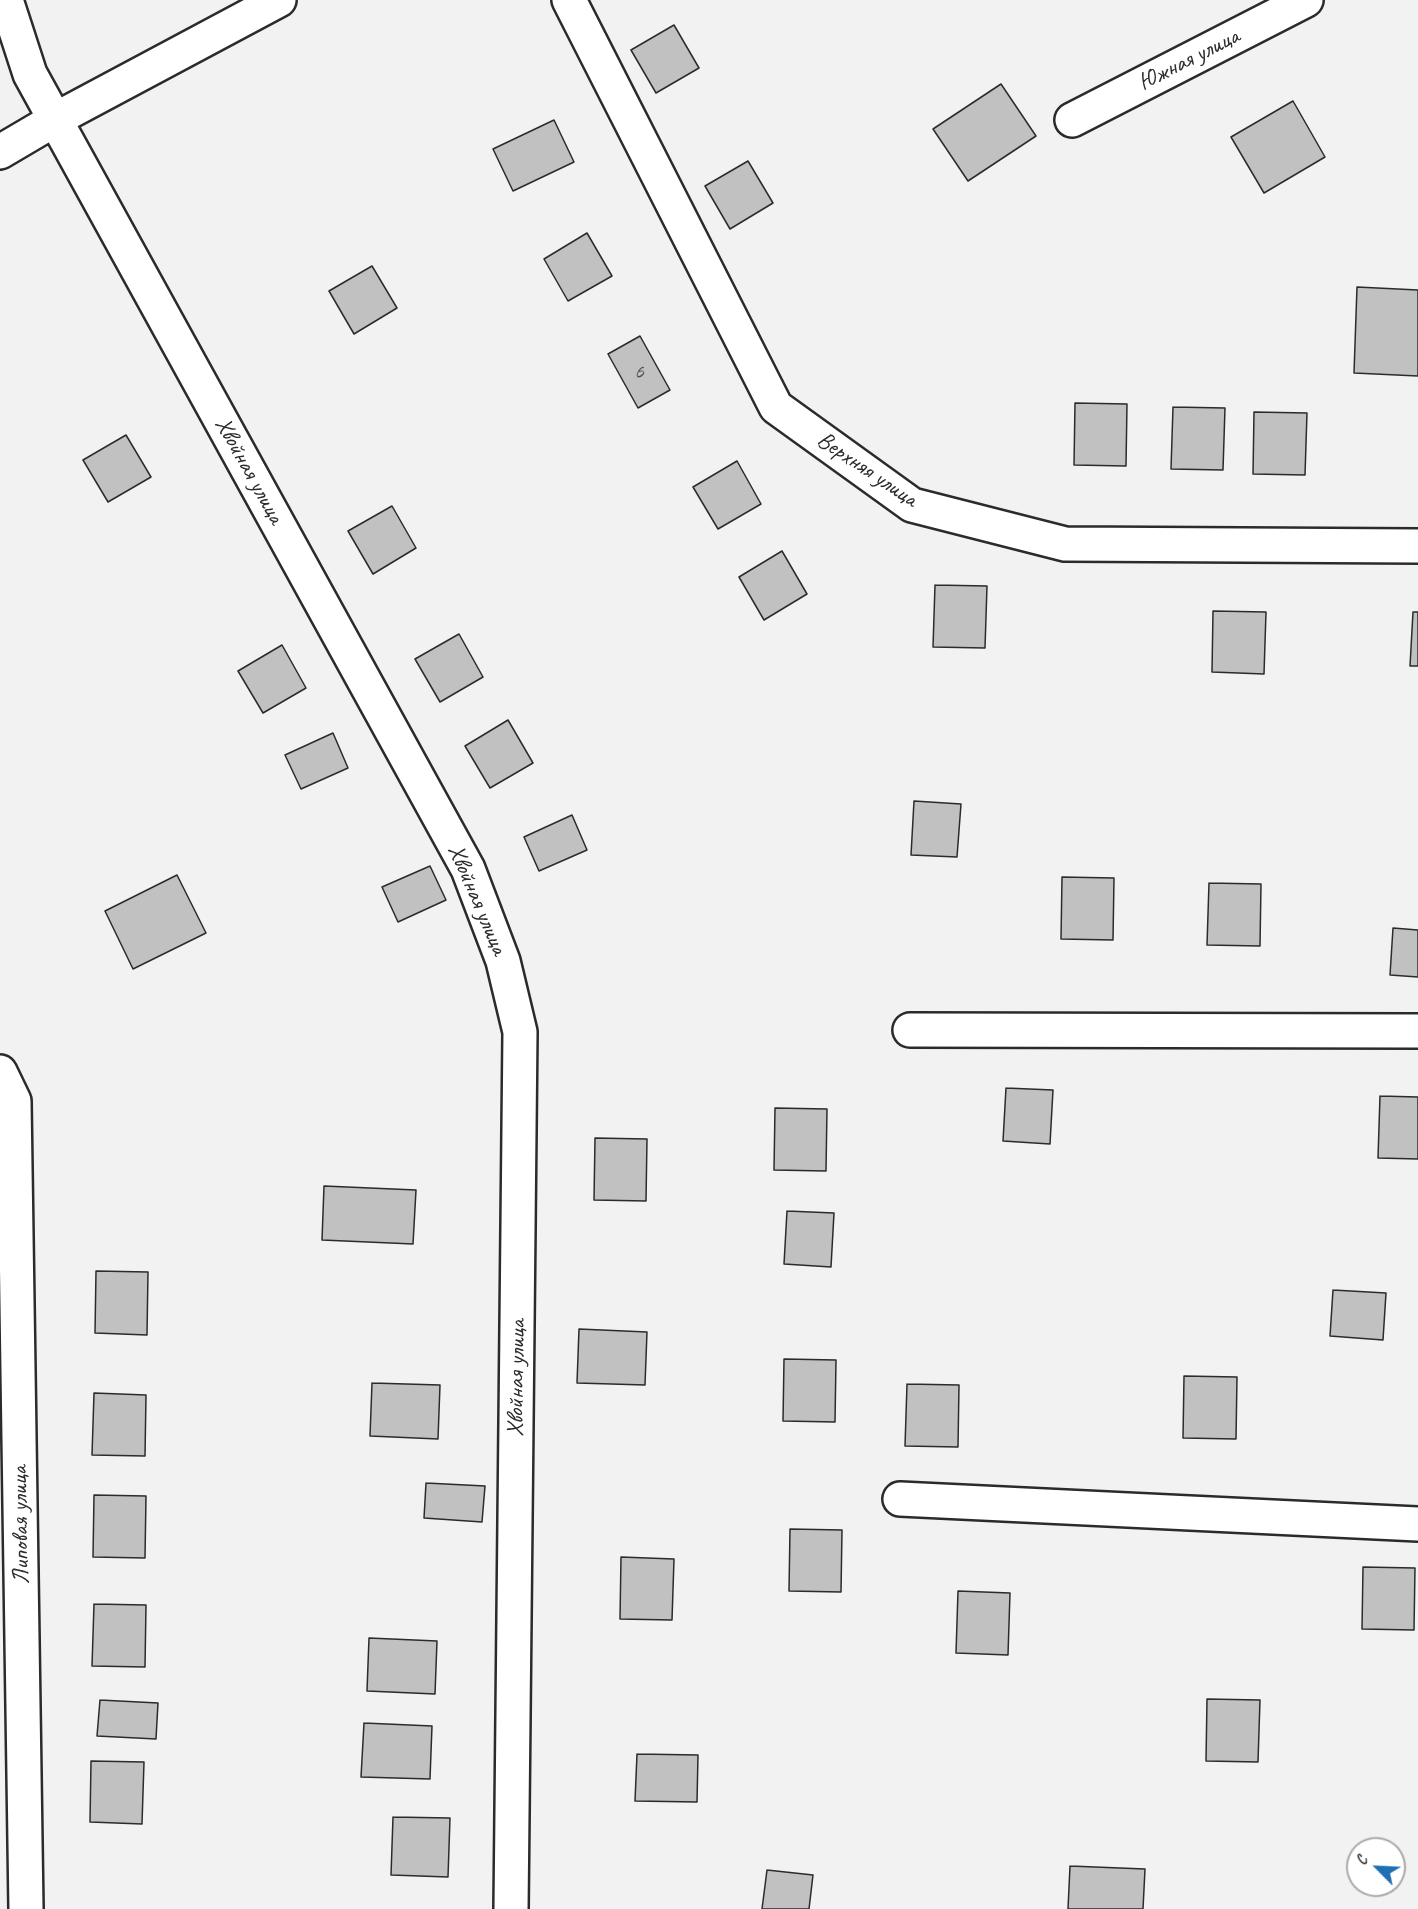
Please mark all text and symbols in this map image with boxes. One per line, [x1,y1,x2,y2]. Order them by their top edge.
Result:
street label: Южная улица [1134,22,1244,98]
house number: 6 [634,359,644,385]
street label: Хвойная улица [208,413,290,529]
street label: Верхняя улица [811,426,923,514]
street label: Хвойная улица [441,840,513,960]
street label: Хвойная улица [502,1319,532,1437]
street label: Липовая улица [6,1465,36,1585]
north arrow [1346,1837,1406,1897]
text: С [1351,1853,1372,1868]

